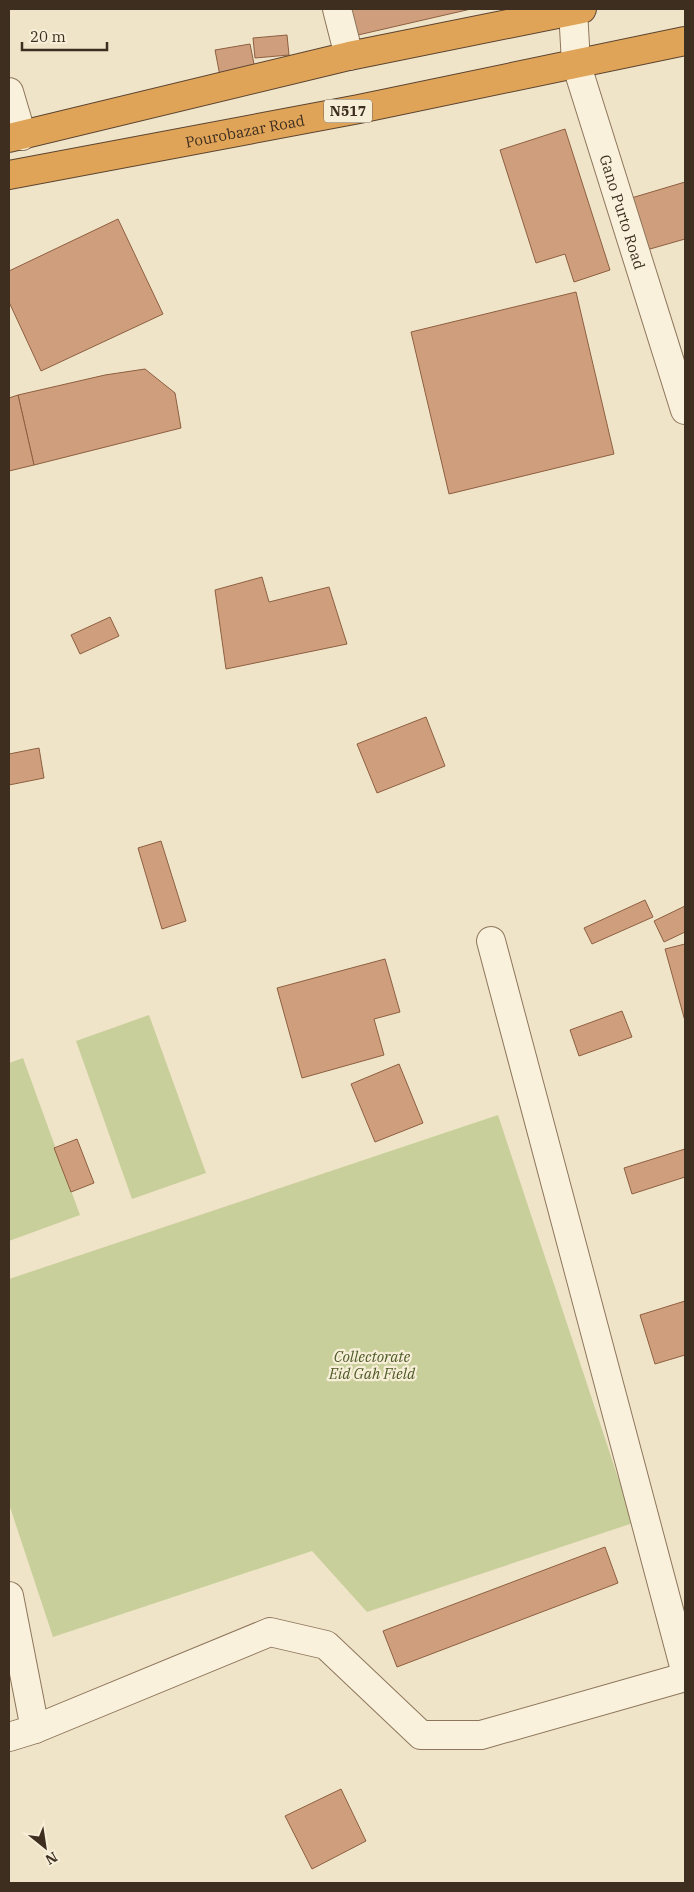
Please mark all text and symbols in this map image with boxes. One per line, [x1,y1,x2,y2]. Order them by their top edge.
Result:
scale bar [22,20,108,52]
text: 20 m [30,27,66,46]
road number: N517 [324,100,372,122]
street label: Pourobazar Road [184,110,306,151]
street label: Gano Purto Road [596,152,650,271]
park label: Collectorate Eid Gah Field [328,1347,416,1383]
north arrow [20,1822,70,1872]
text: N [42,1848,61,1869]

